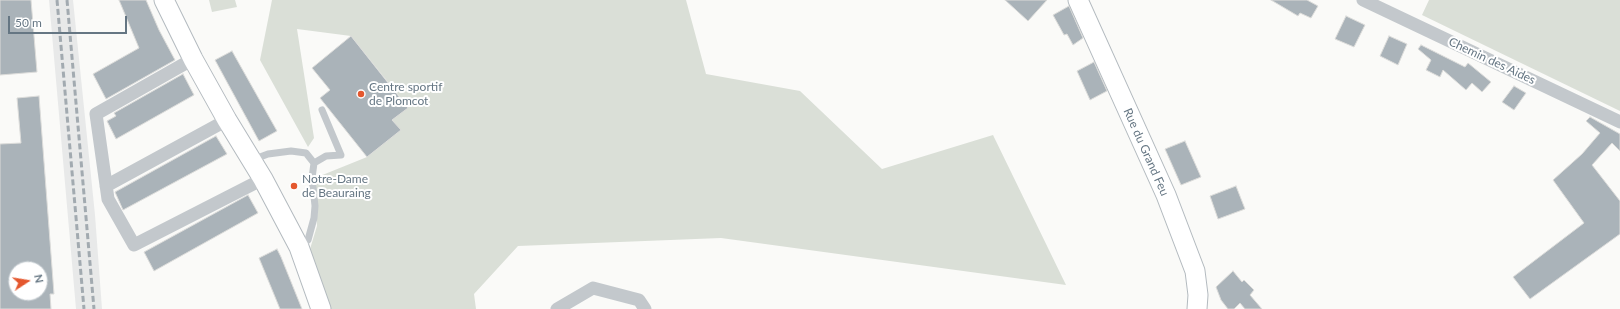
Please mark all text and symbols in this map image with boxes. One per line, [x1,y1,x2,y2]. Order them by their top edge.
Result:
scale bar [10,8,129,34]
text: 50 m [15,15,42,30]
street label: Chemin des Aides [1446,35,1538,87]
place label: Centre sportif de Plomcot [369,80,442,108]
marker: Centre sportif de Plomcot [356,89,366,99]
street label: Rue du Grand Feu [1120,106,1172,198]
place label: Notre-Dame de Beauraing [302,172,371,200]
marker: Notre-Dame de Beauraing [289,181,299,191]
north arrow [8,261,48,301]
text: N [32,273,46,284]

